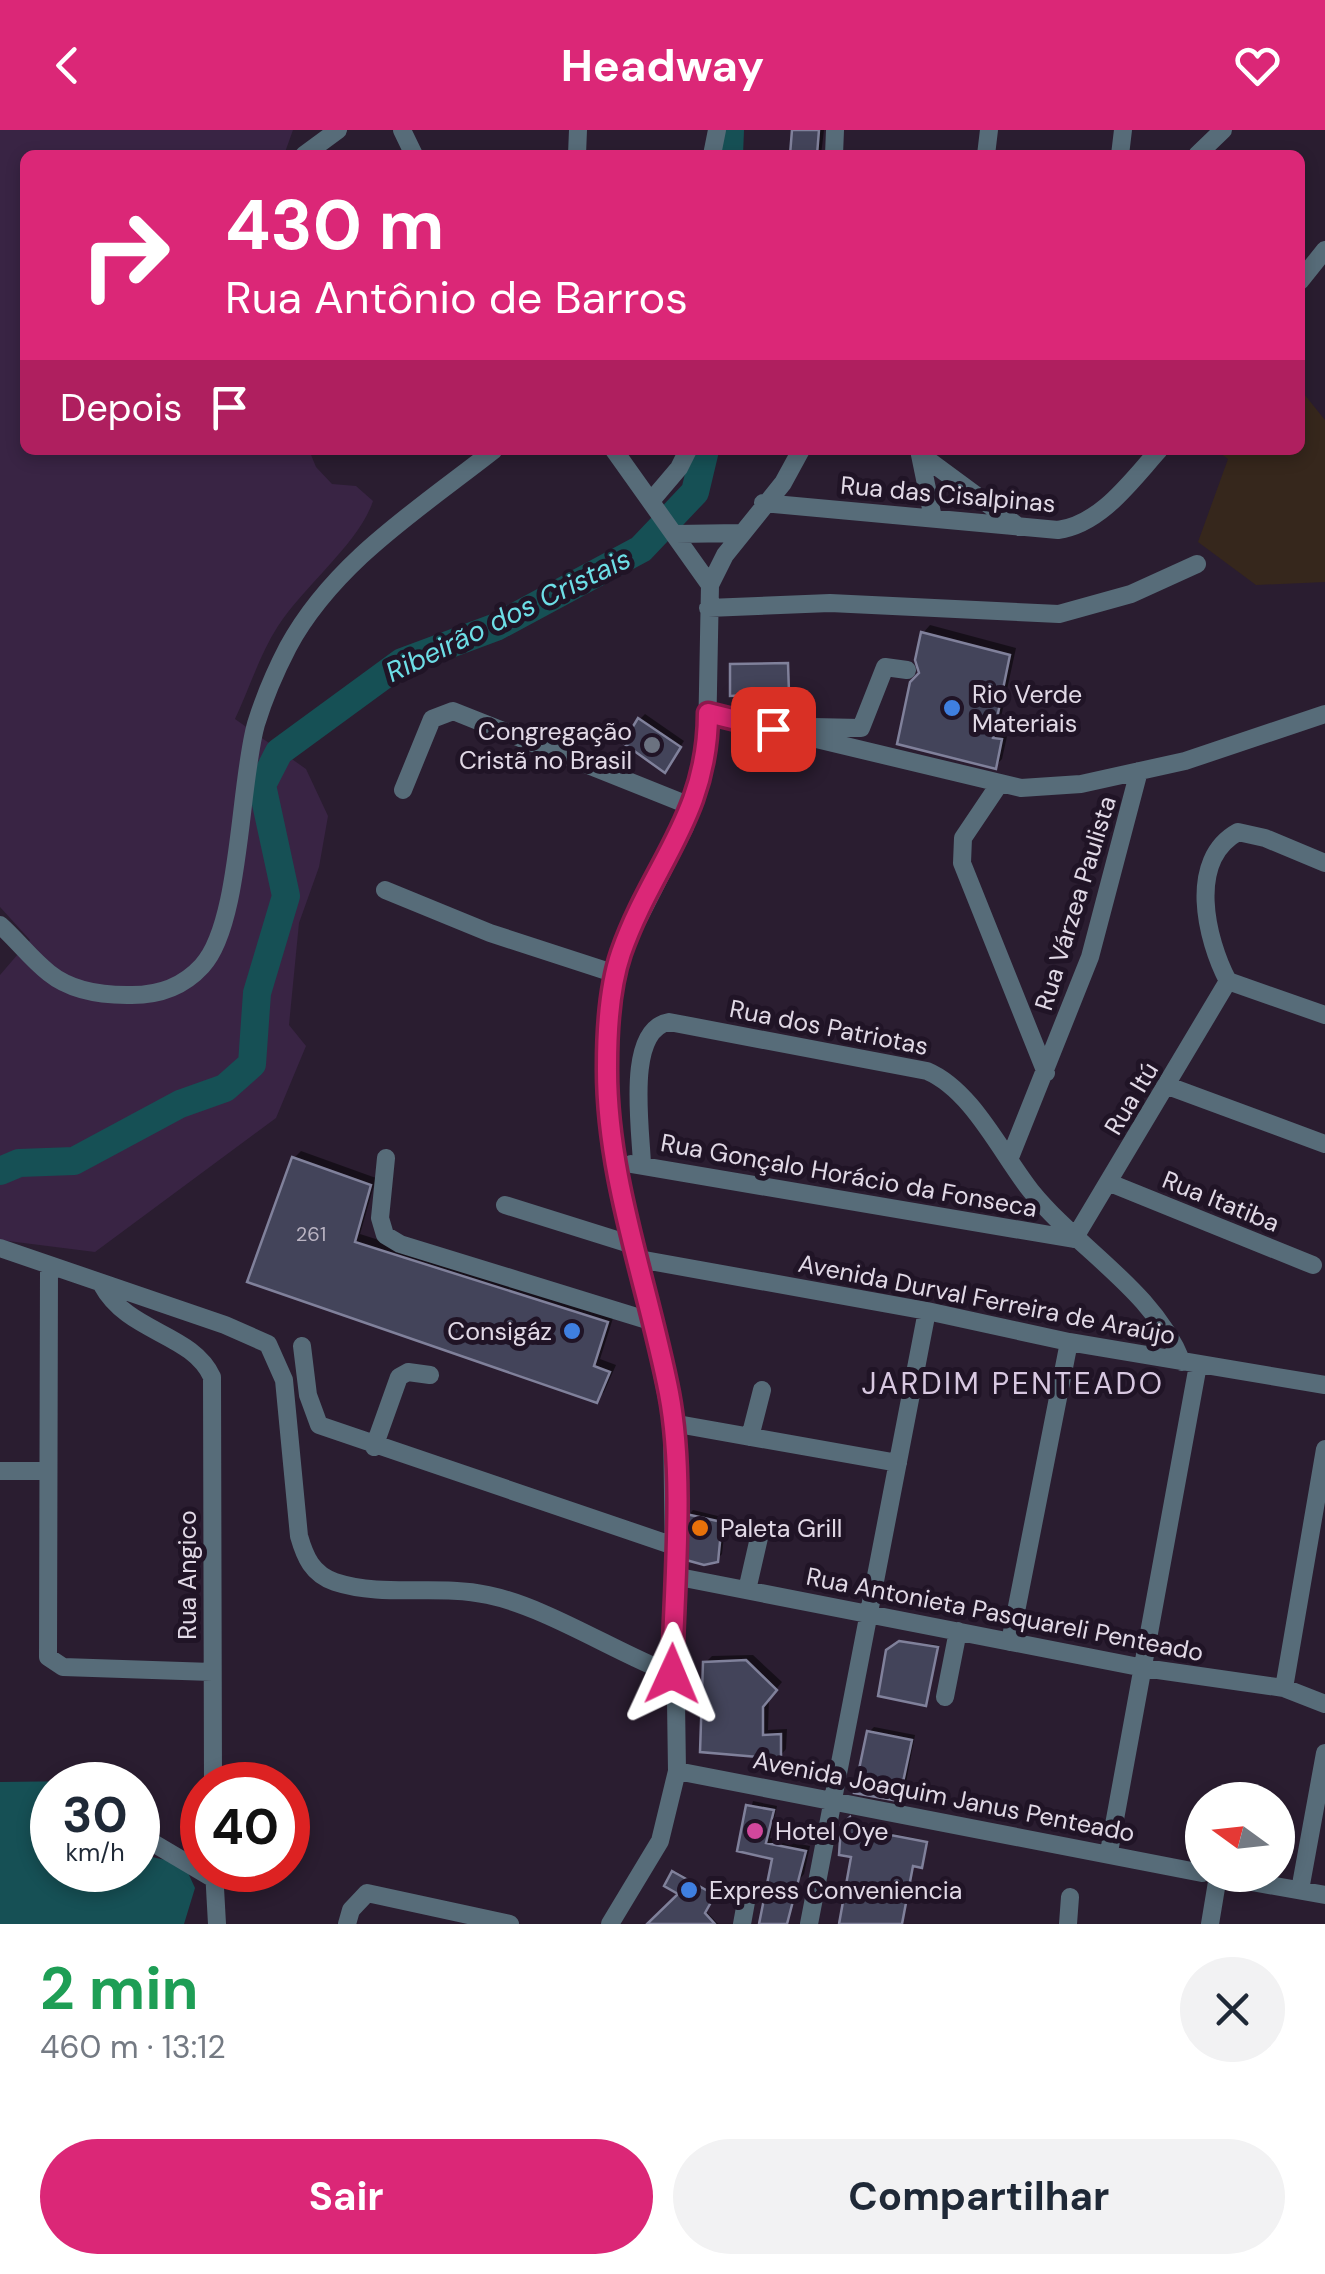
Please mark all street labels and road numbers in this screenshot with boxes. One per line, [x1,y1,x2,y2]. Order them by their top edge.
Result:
street label: Rua das Cisalpinas [839,469,1057,520]
street label: Rua Várzea Paulista [1027,792,1124,1014]
street label: Rua dos Patriotas [727,992,931,1063]
street label: Rua Itú [1097,1056,1166,1141]
street label: Rua Gonçalo Horácio da Fonseca [658,1126,1040,1225]
street label: Rua Itatiba [1157,1163,1284,1240]
street label: Avenida Durval Ferreira de Araújo [796,1247,1178,1352]
street label: Rua Angico [171,1510,204,1640]
street label: Rua Antonieta Pasquareli Penteado [804,1560,1206,1669]
street label: Avenida Joaquim Janus Penteado [750,1743,1138,1850]

